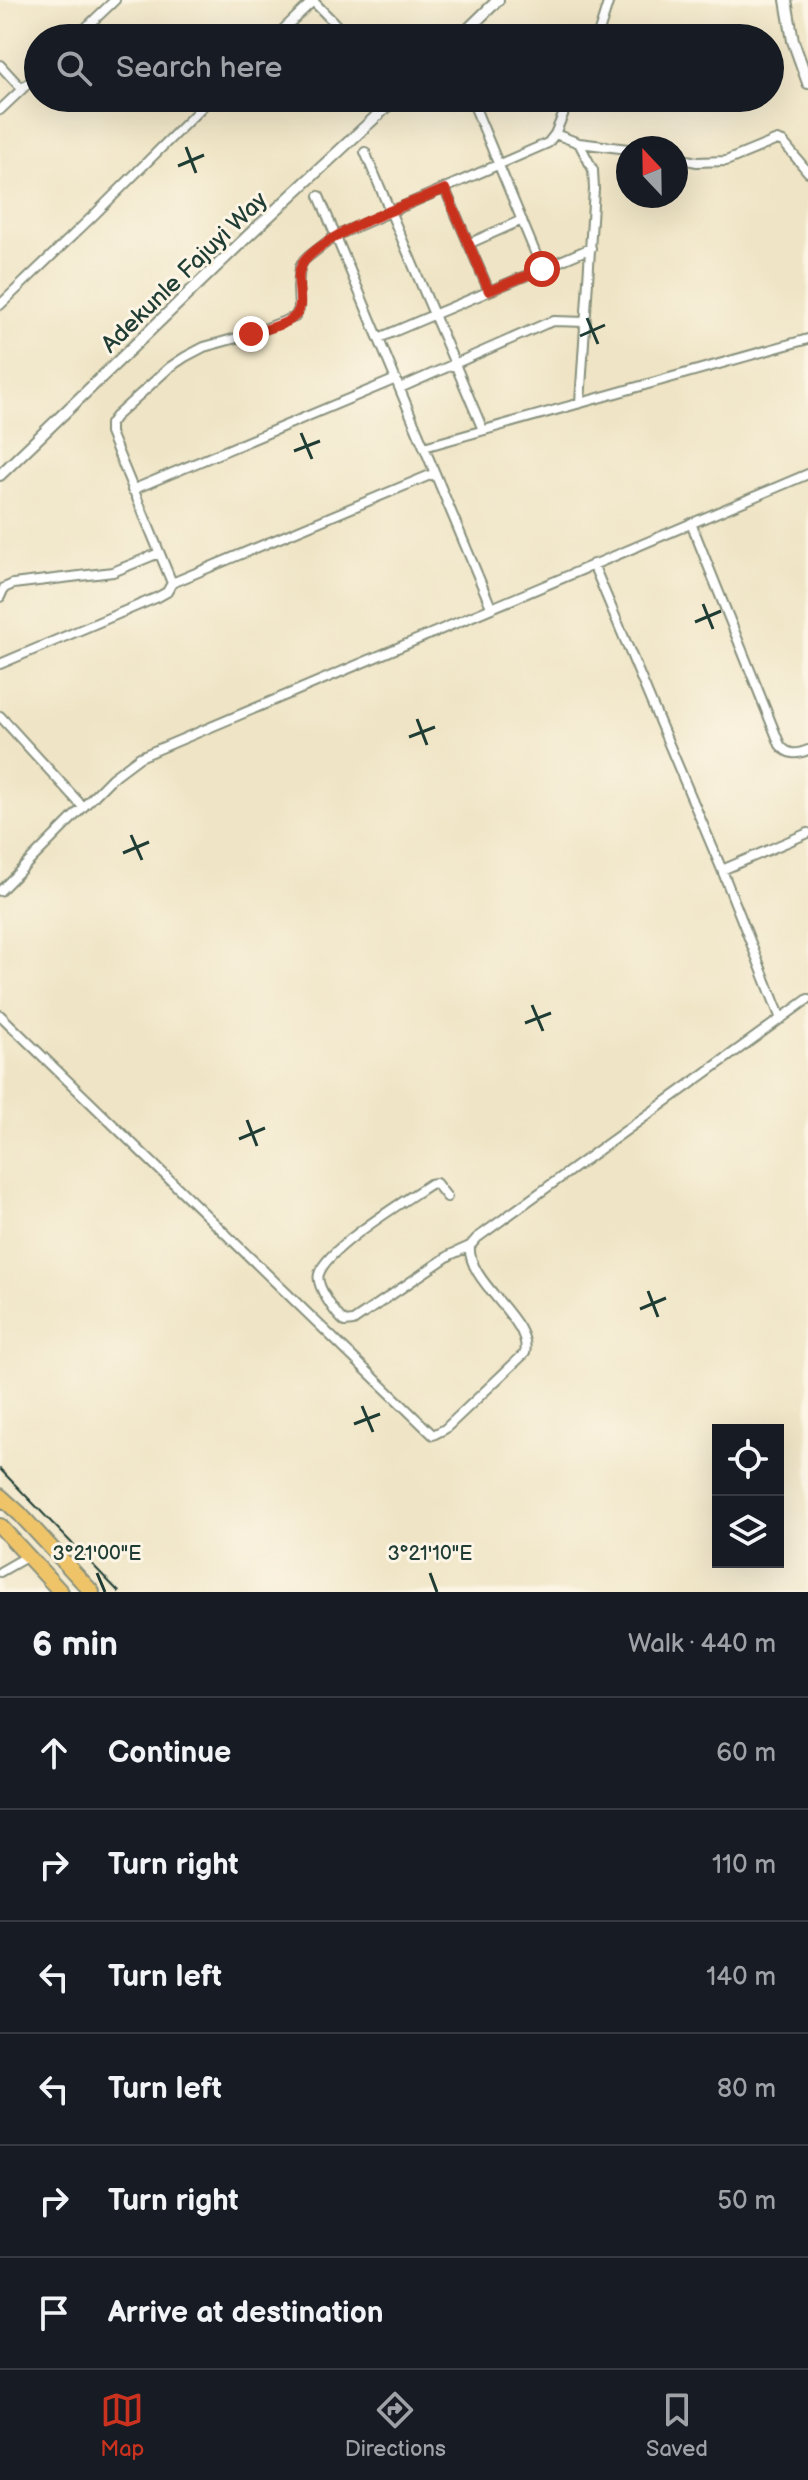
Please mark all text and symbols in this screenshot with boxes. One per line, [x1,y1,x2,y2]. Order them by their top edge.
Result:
search box [24,24,784,112]
icon: search [52,46,96,90]
text: Search here [116,50,282,86]
north arrow [616,136,688,208]
street label: Adekunle Fajuyi Way [95,185,274,359]
route start [524,251,560,287]
route end [233,316,269,352]
map controls [712,1424,784,1568]
button: locate [712,1424,784,1496]
button: layers [712,1496,784,1568]
text: 3°21'00"E [53,1542,142,1566]
text: 3°21'10"E [388,1542,472,1566]
text: 6 min [32,1624,118,1665]
text: Walk · 440 m [628,1629,776,1660]
icon: ahead [32,1731,76,1775]
text: Continue [108,1735,231,1771]
text: 60 m [716,1738,776,1769]
icon: right [32,1843,76,1887]
text: Turn right [108,1847,239,1883]
text: 110 m [712,1850,776,1881]
icon: left [32,1955,76,1999]
text: Turn left [108,1959,222,1995]
text: 140 m [706,1962,776,1993]
icon: left [32,2067,76,2111]
text: Turn left [108,2071,222,2107]
text: 80 m [717,2074,776,2105]
icon: right [32,2179,76,2223]
text: Turn right [108,2183,239,2219]
text: 50 m [717,2186,776,2217]
icon: arrive [32,2291,76,2335]
text: Arrive at destination [108,2295,384,2331]
tab: Map [100,2388,144,2463]
tab: Directions [345,2388,446,2463]
tab: Saved [646,2388,708,2463]

